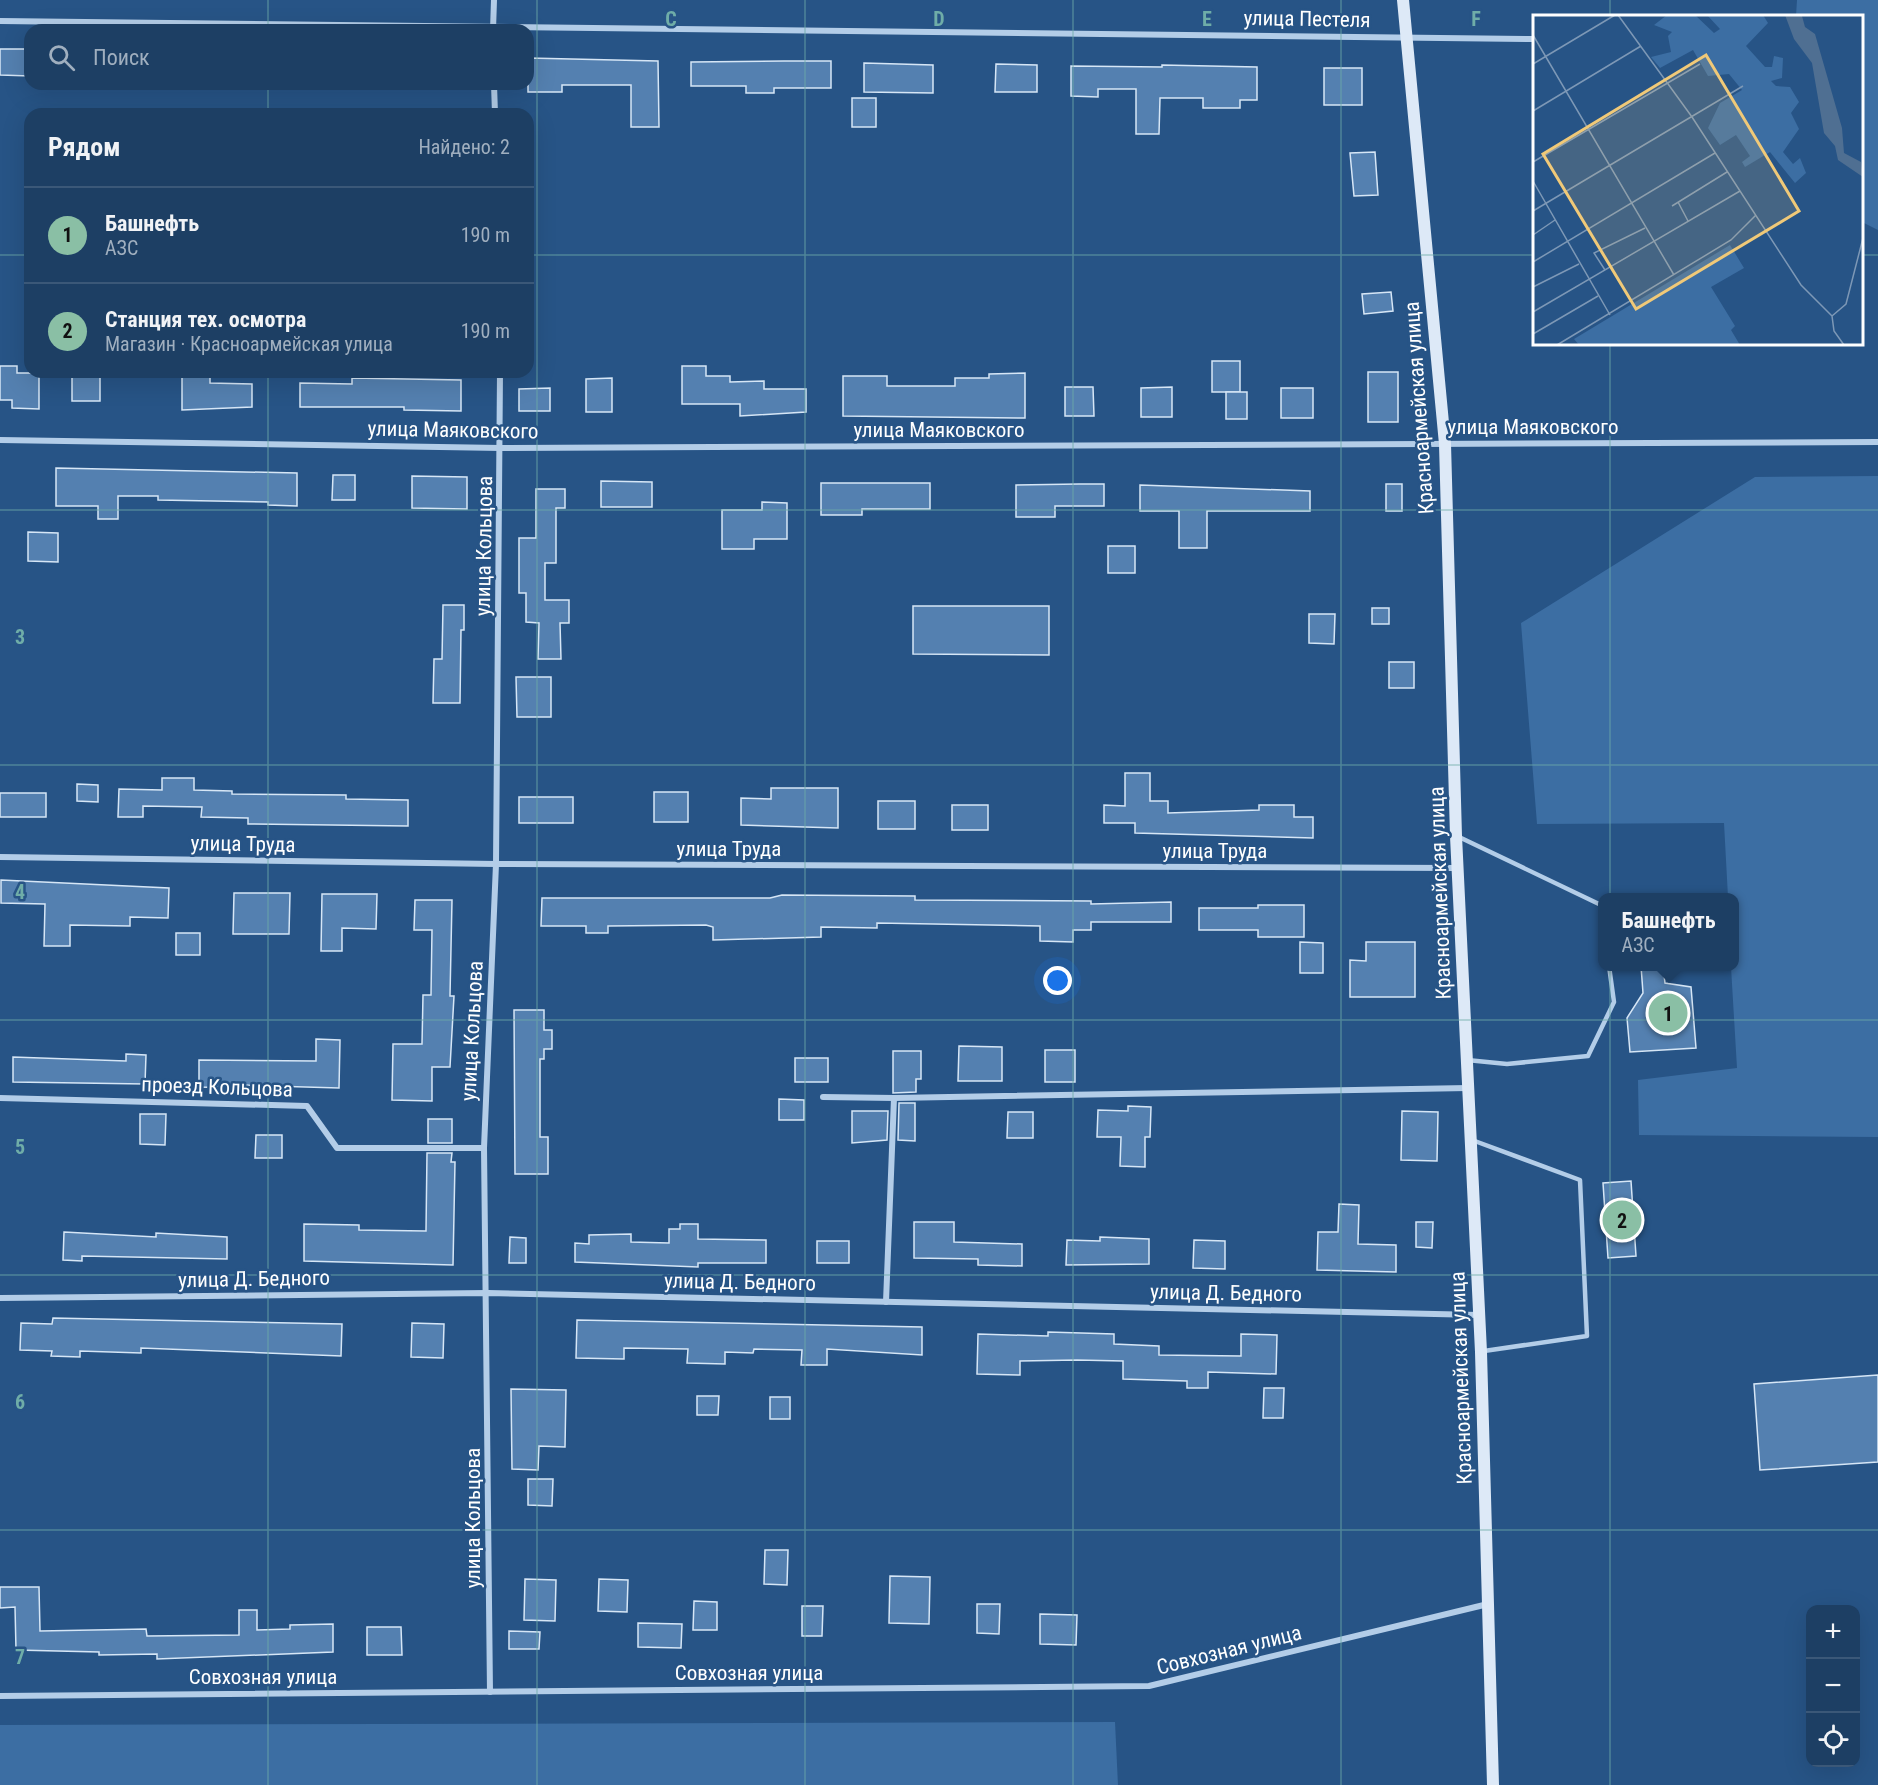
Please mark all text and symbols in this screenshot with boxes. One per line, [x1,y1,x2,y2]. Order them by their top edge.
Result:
street label: улица Пестеля [1243,6,1371,32]
text: C [665,7,677,31]
text: D [933,7,945,31]
text: E [1202,7,1212,31]
text: F [1471,7,1481,31]
inset map [1533,15,1863,345]
search box [24,24,534,90]
icon: search [45,41,78,74]
text: Поиск [93,45,150,70]
text: Рядом [48,132,120,162]
text: Найдено: 2 [418,135,510,159]
text: Башнефть [105,211,199,236]
text: 1 [62,223,73,247]
text: 190 m [461,223,510,247]
text: АЗС [105,236,138,260]
street label: Красноармейская улица [1400,301,1438,515]
text: Станция тех. осмотра [105,307,306,332]
text: 2 [62,319,73,343]
text: 190 m [461,319,510,343]
text: Магазин · Красноармейская улица [105,332,393,356]
street label: улица Маяковского [1448,415,1618,439]
street label: улица Маяковского [367,417,539,443]
street label: улица Маяковского [854,418,1024,442]
street label: улица Кольцова [471,476,497,616]
text: 3 [15,625,25,649]
street label: Красноармейская улица [1424,786,1456,1000]
street label: улица Труда [190,831,296,857]
street label: улица Труда [677,837,781,861]
street label: улица Труда [1163,839,1267,863]
text: 4 [15,880,25,904]
popup [1598,893,1739,971]
text: Башнефть [1621,908,1716,933]
text: АЗС [1621,933,1655,957]
street label: улица Кольцова [456,960,488,1102]
your location [1043,966,1072,995]
pin: 1 [1648,990,1688,1036]
street label: проезд Кольцова [141,1072,293,1102]
text: 5 [15,1135,25,1159]
pin: 2 [1602,1198,1642,1242]
street label: улица Д. Бедного [178,1266,330,1292]
street label: улица Д. Бедного [664,1269,816,1295]
street label: Красноармейская улица [1445,1271,1477,1485]
street label: улица Д. Бедного [1150,1280,1302,1306]
text: 6 [15,1390,25,1414]
street label: улица Кольцова [461,1448,485,1588]
map controls [1806,1605,1860,1767]
button: + [1806,1605,1860,1659]
street label: Совхозная улица [1154,1620,1304,1680]
text: 7 [15,1645,25,1669]
button: − [1806,1659,1860,1713]
street label: Совхозная улица [675,1661,823,1685]
street label: Совхозная улица [189,1665,337,1689]
button: locate [1806,1713,1860,1767]

